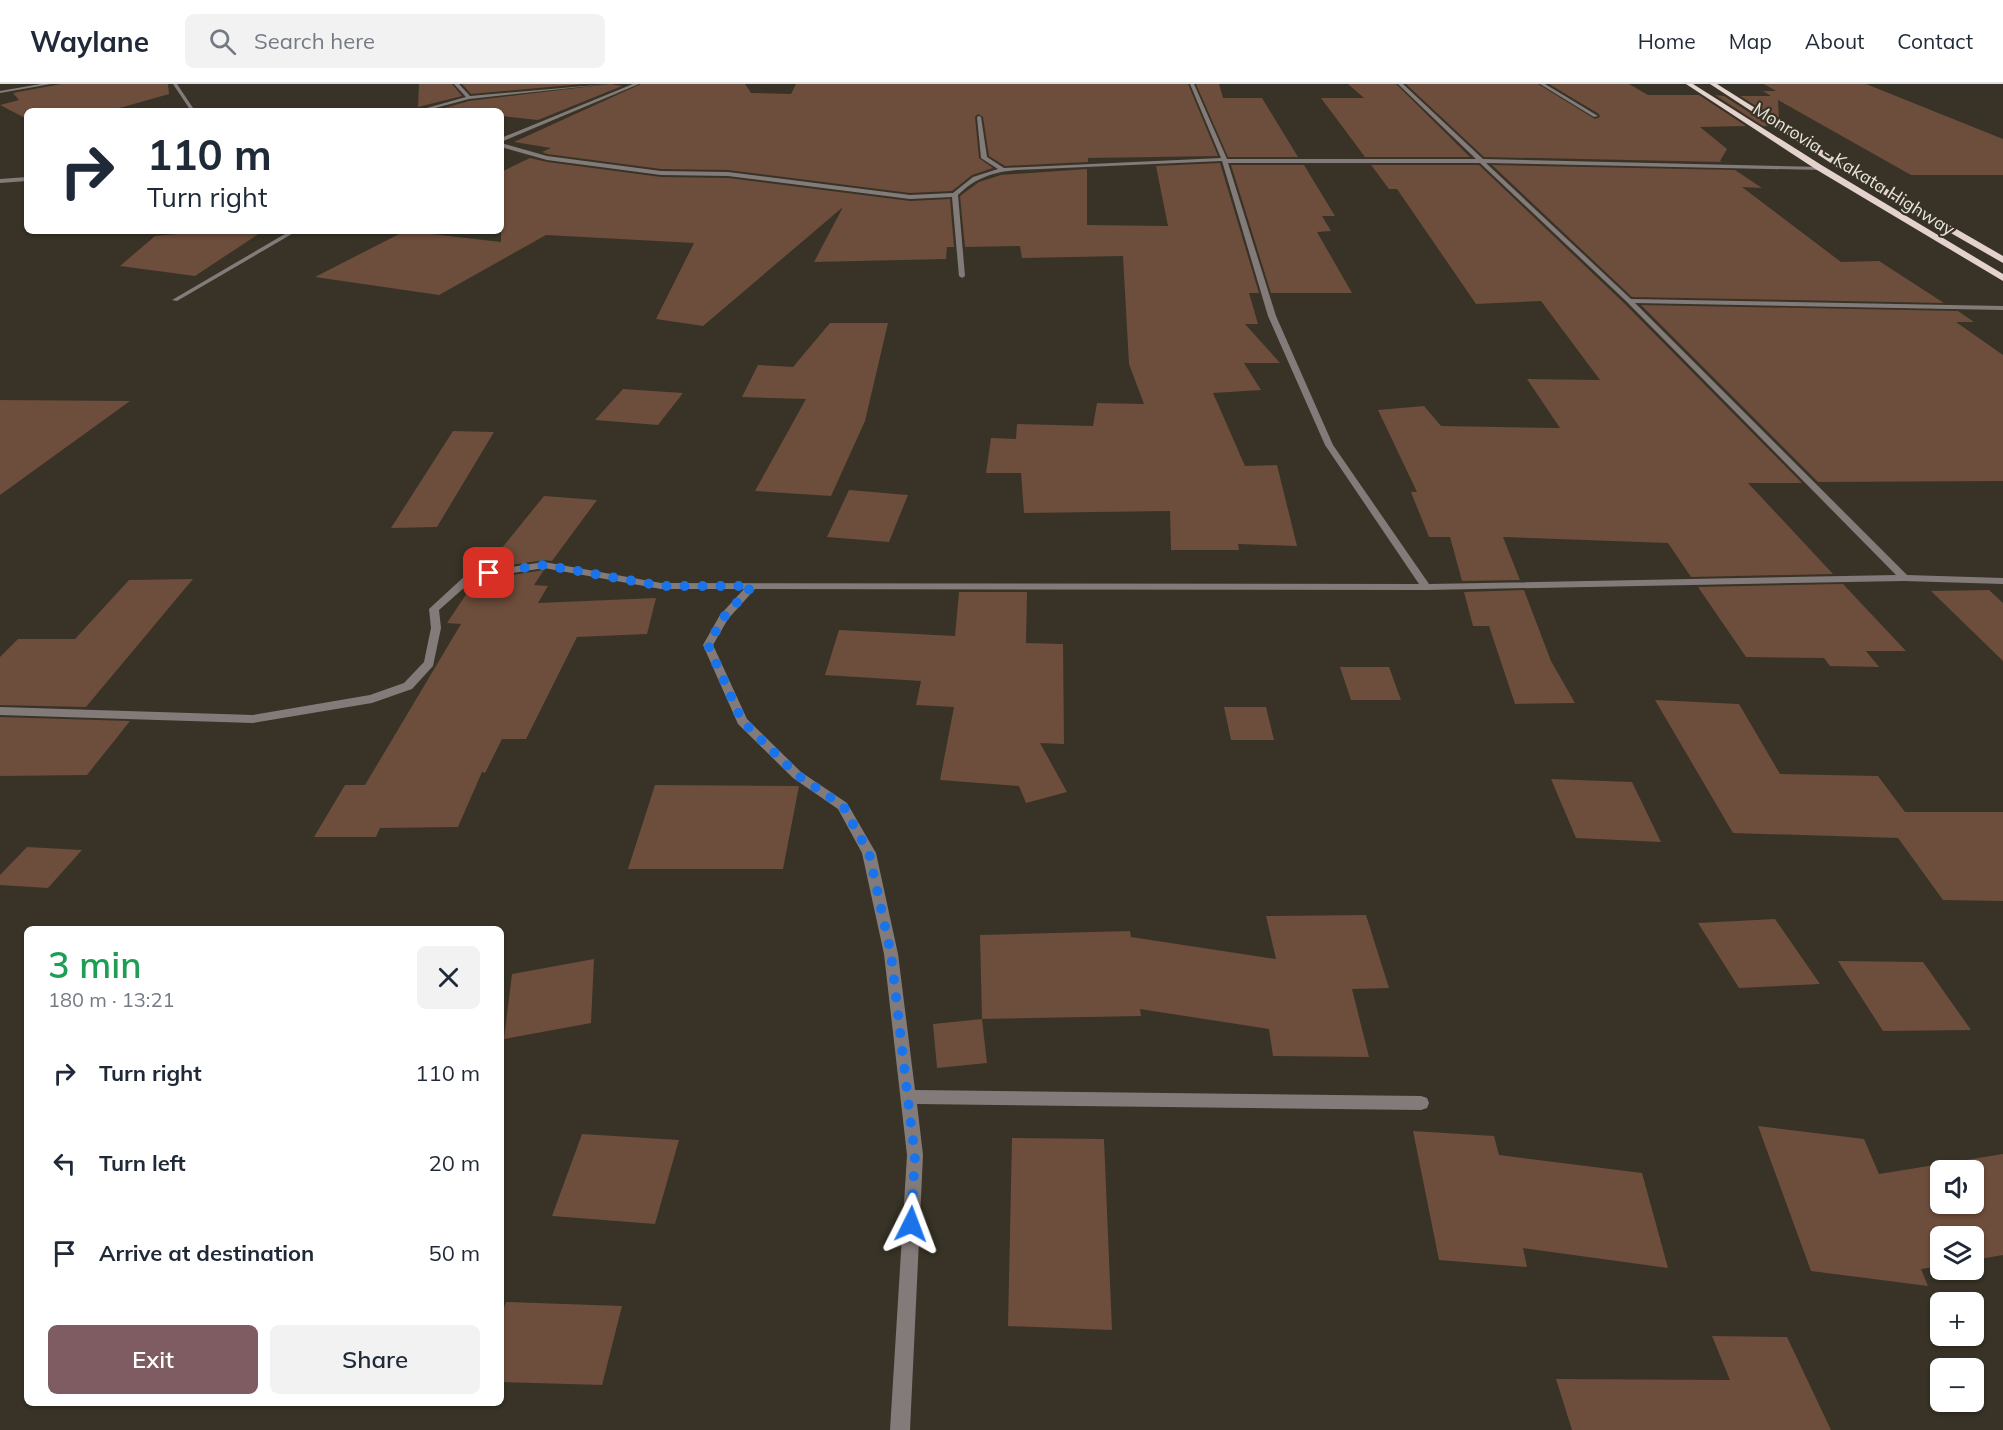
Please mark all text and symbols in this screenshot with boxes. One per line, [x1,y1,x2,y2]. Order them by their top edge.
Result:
search box [185,14,605,68]
text: Waylane [30,24,149,59]
icon: search [206,25,239,58]
text: Search here [254,27,375,55]
text: Home [1638,28,1696,54]
text: Map [1729,28,1772,54]
text: About [1805,28,1864,54]
text: Contact [1897,28,1973,54]
street label: Monrovia - Kakata Highway [1749,97,1960,241]
text: 110 m [147,128,272,181]
icon: right [48,132,126,210]
text: Turn right [147,180,267,214]
pin [463,547,514,598]
icon: arrive [472,556,505,589]
text: 3 min [48,942,142,987]
button: close [417,946,480,1009]
text: 180 m · 13:21 [48,987,174,1012]
icon: right [48,1057,81,1090]
text: Turn right [99,1059,202,1087]
text: 110 m [415,1059,480,1087]
icon: left [48,1147,81,1180]
text: Turn left [99,1149,186,1177]
text: 20 m [429,1149,480,1177]
map controls [1930,1160,1984,1412]
button: sound [1930,1160,1984,1214]
position arrow [879,1192,943,1256]
button: layers [1930,1226,1984,1280]
icon: arrive [48,1237,81,1270]
text: Arrive at destination [99,1239,314,1267]
text: 50 m [429,1239,480,1267]
button: + [1930,1292,1984,1346]
button: Exit [48,1325,258,1394]
button: Share [270,1325,480,1394]
button: − [1930,1358,1984,1412]

